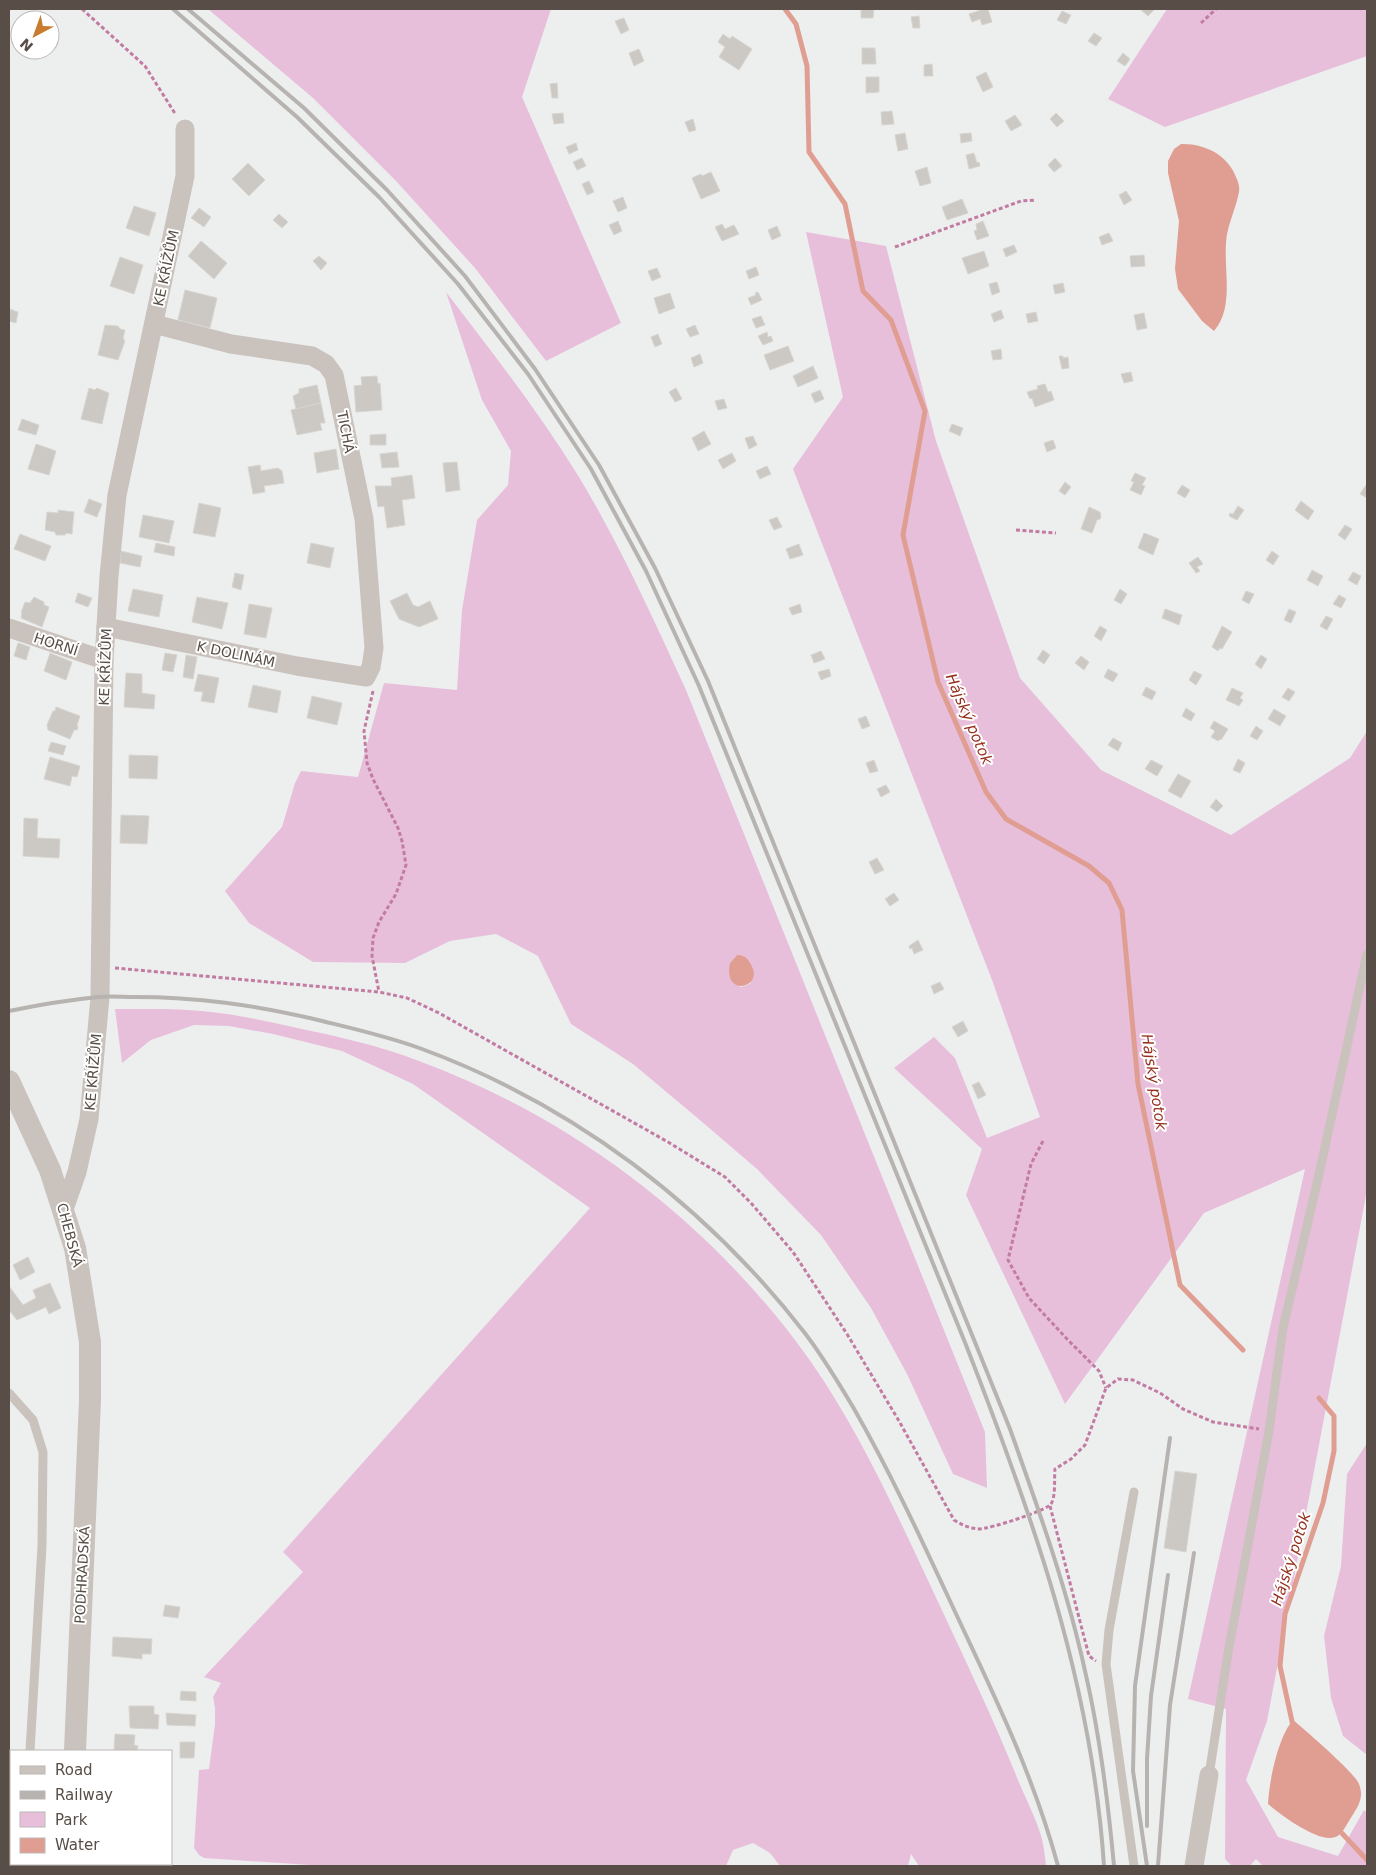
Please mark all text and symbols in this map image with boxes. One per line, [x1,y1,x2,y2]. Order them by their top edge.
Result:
north arrow [10,10,60,60]
text: N [17,35,36,55]
street label: KE KŘÍŽŮM [149,228,182,308]
street label: TICHÁ [334,409,358,455]
street label: KE KŘÍŽŮM [95,628,114,706]
street label: HORNÍ [32,629,80,659]
street label: K DOLINÁM [195,638,277,670]
water label: Hájský potok [942,671,997,768]
street label: KE KŘÍŽŮM [81,1033,104,1111]
water label: Hájský potok [1138,1033,1171,1133]
street label: CHEBSKÁ [54,1201,86,1269]
water label: Hájský potok [1267,1509,1315,1608]
street label: PODHRADSKÁ [71,1525,93,1624]
legend [10,1750,172,1865]
text: Road [55,1761,93,1779]
text: Railway [55,1786,113,1804]
text: Park [55,1811,88,1829]
text: Water [55,1836,100,1854]

